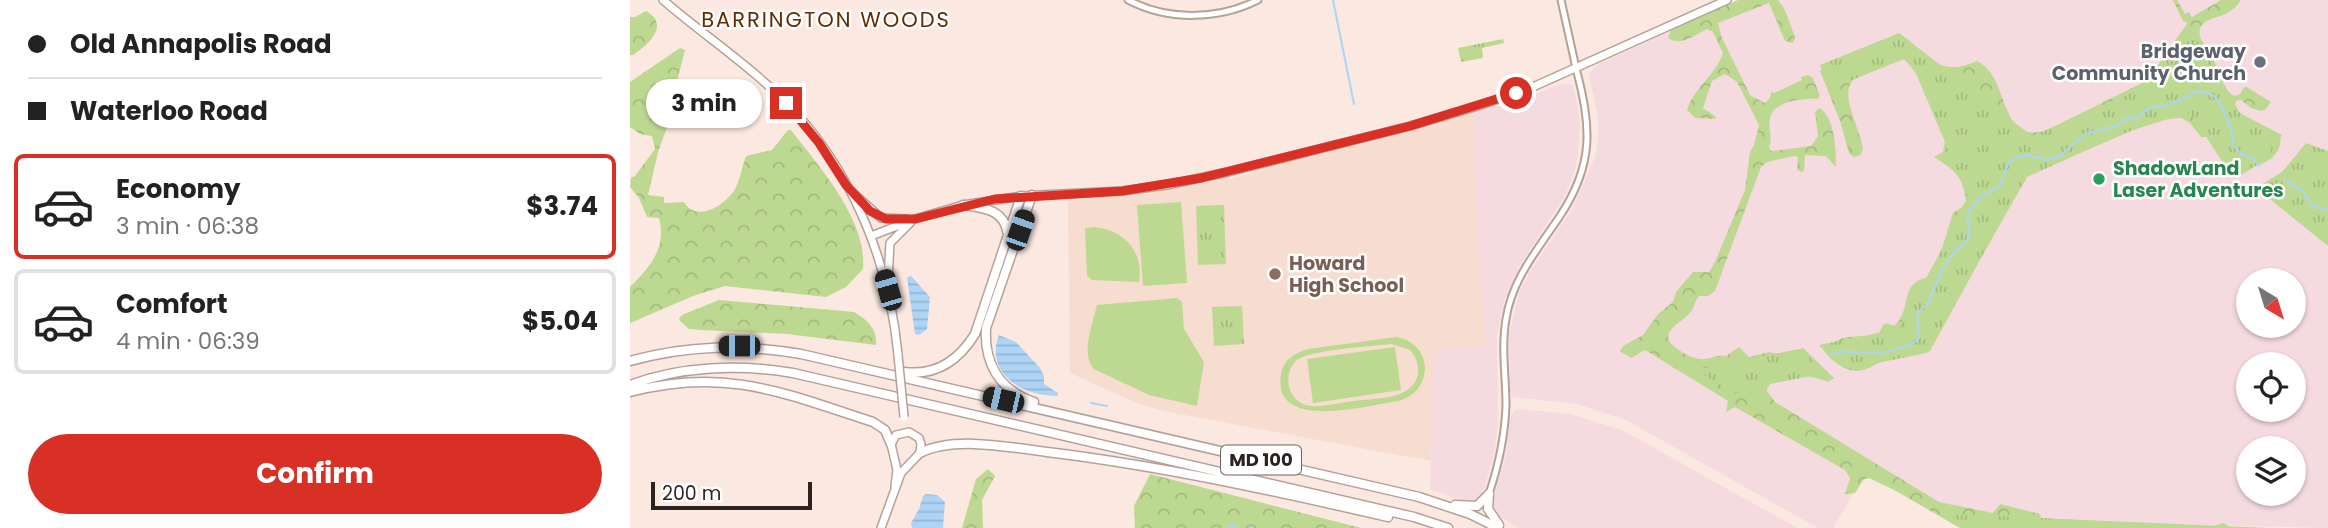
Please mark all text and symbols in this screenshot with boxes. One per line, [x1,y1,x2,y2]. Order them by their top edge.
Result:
district label: BARRINGTON WOODS [701,5,951,34]
text: Old Annapolis Road [70,26,332,62]
place label: Bridgeway Community Church [2052,38,2247,87]
marker: Bridgeway Community Church [2252,54,2268,70]
route start [1500,77,1532,109]
callout: 3 min [646,78,762,128]
text: 3 min [671,87,737,119]
route end [770,87,802,119]
text: Waterloo Road [70,93,268,129]
place label: ShadowLand Laser Adventures [2113,155,2284,204]
text: Economy [116,171,240,207]
marker: ShadowLand Laser Adventures [2091,171,2107,187]
icon: car [32,175,95,238]
text: $3.74 [526,188,598,224]
car [1004,207,1037,253]
text: 3 min · 06:38 [116,210,259,242]
place label: Howard High School [1289,250,1404,299]
marker: Howard High School [1267,266,1283,282]
car [873,267,904,313]
north arrow [2236,268,2306,338]
map controls [2236,268,2306,506]
text: Comfort [116,286,228,322]
icon: car [32,290,95,353]
text: $5.04 [522,303,598,339]
text: 4 min · 06:39 [116,325,260,357]
car [719,336,761,357]
button: locate [2236,352,2306,422]
car [981,385,1026,415]
button: Confirm [28,434,602,514]
button: layers [2236,436,2306,506]
road number: MD 100 [1221,446,1301,474]
scale bar [651,479,812,511]
text: 200 m [662,480,721,507]

